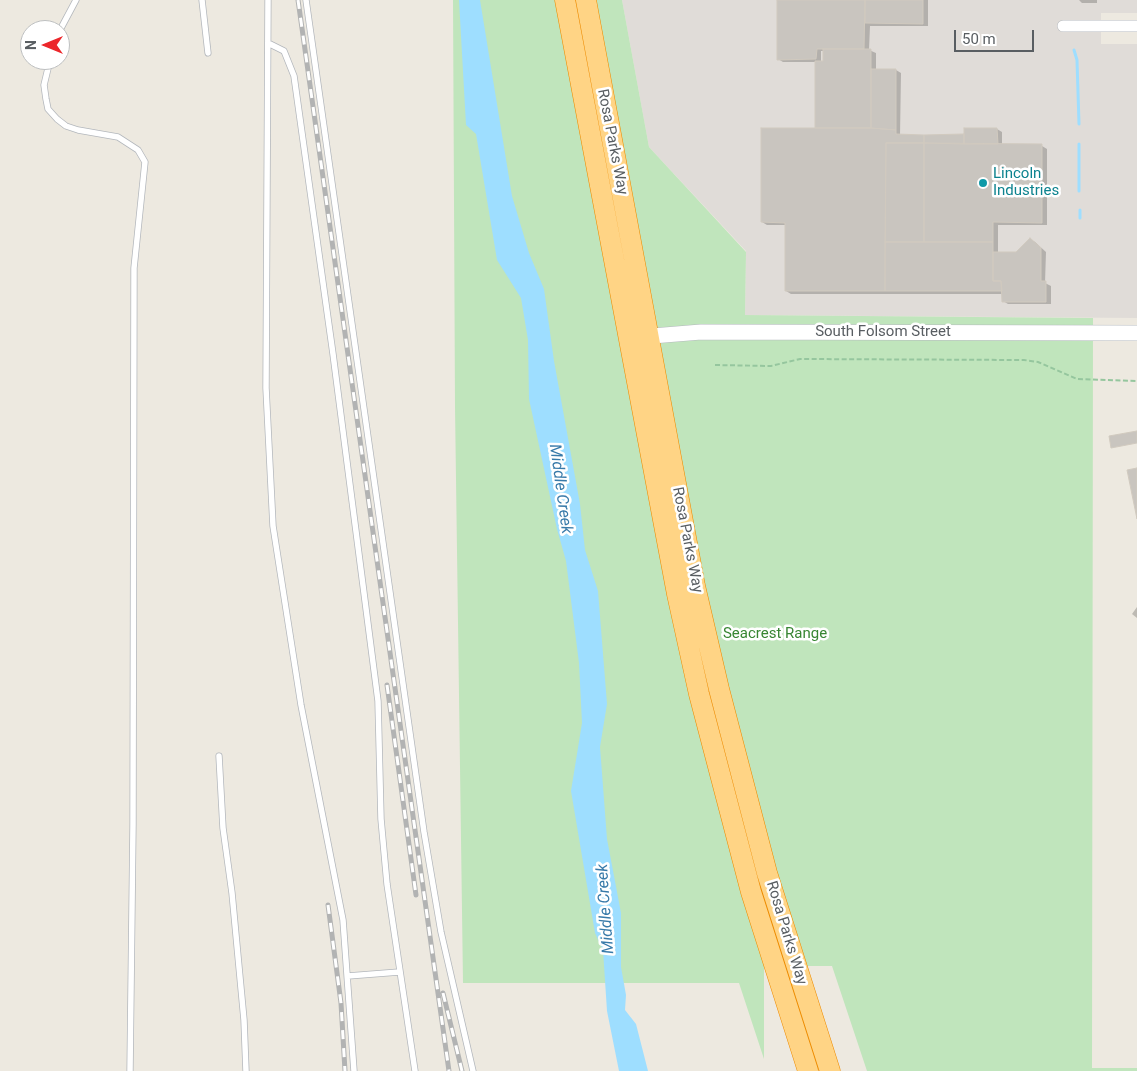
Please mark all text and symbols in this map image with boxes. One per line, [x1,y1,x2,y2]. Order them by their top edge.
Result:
north arrow [20,20,70,70]
scale bar [957,20,1037,52]
text: 50 m [962,30,996,48]
text: N [23,40,39,50]
street label: Rosa Parks Way [593,88,631,196]
place label: Lincoln Industries [993,165,1059,200]
marker: Lincoln Industries [977,177,989,189]
street label: South Folsom Street [815,323,951,341]
water label: Middle Creek [544,443,576,535]
street label: Rosa Parks Way [668,486,706,594]
park label: Seacrest Range [723,625,827,643]
water label: Middle Creek [593,863,619,955]
street label: Rosa Parks Way [762,879,810,987]

